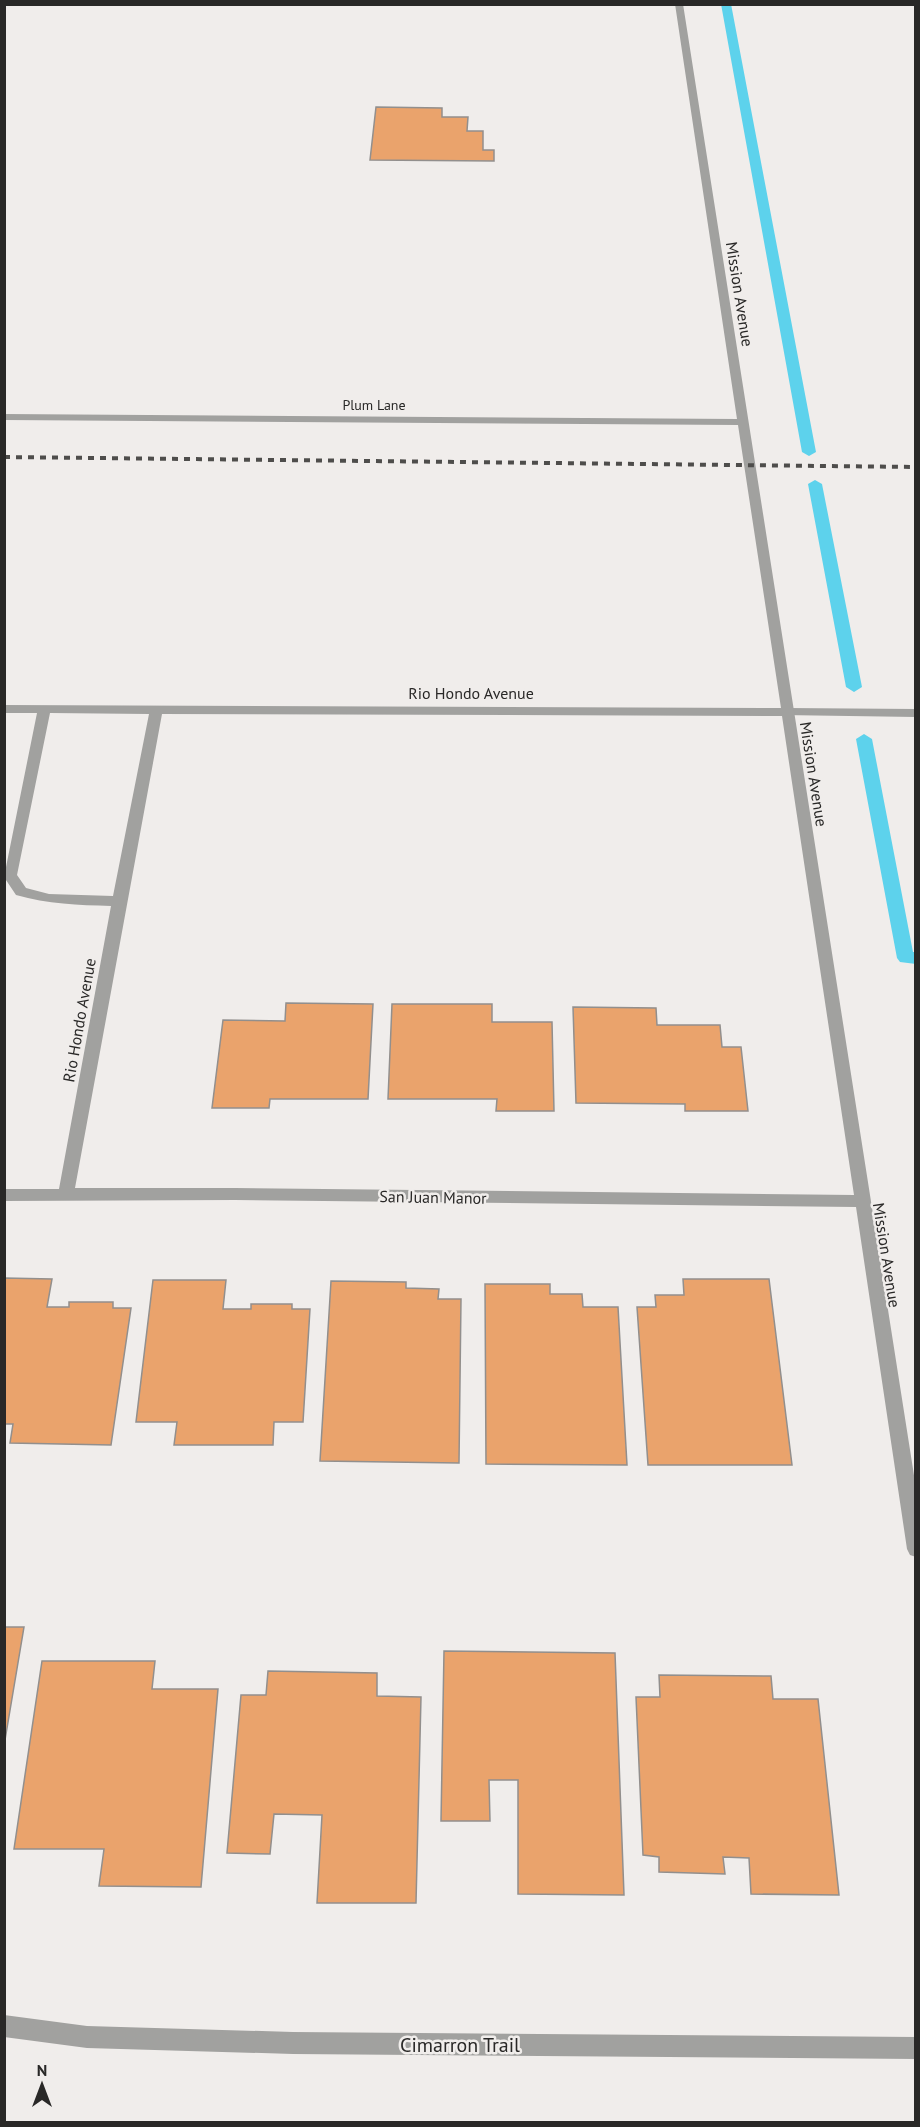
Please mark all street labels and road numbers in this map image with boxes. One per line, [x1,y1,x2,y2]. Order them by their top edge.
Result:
street label: Mission Avenue [722,240,758,348]
street label: Plum Lane [342,396,406,414]
street label: Rio Hondo Avenue [408,683,534,703]
street label: Mission Avenue [796,720,832,828]
street label: Rio Hondo Avenue [58,956,100,1084]
street label: San Juan Manor [379,1186,487,1208]
street label: Mission Avenue [869,1201,905,1309]
street label: Cimarron Trail [400,2032,520,2058]

